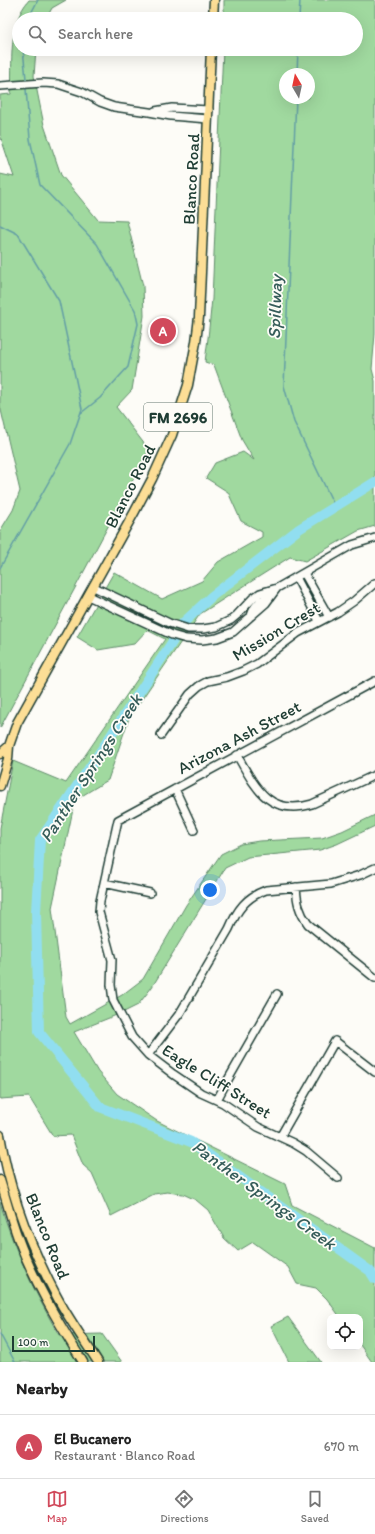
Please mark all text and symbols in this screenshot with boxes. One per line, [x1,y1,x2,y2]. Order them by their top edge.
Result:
search box [12,12,363,56]
icon: search [26,23,48,45]
text: Search here [58,25,133,43]
north arrow [279,68,315,104]
street label: Blanco Road [179,132,203,225]
water label: Spillway [263,272,287,339]
pin: A [150,316,176,346]
road number: FM 2696 [144,403,212,431]
street label: Blanco Road [100,440,160,531]
street label: Mission Crest [228,597,324,665]
water label: Panther Springs Creek [35,688,148,846]
street label: Arizona Ash Street [174,696,305,778]
your location [200,880,220,900]
street label: Eagle Cliff Street [159,1039,275,1123]
water label: Panther Springs Creek [188,1135,342,1256]
street label: Blanco Road [22,1190,75,1283]
map controls [327,1314,363,1350]
button: locate [327,1314,363,1350]
scale bar [12,1334,95,1353]
text: 100 m [18,1336,48,1349]
text: Nearby [16,1378,68,1398]
text: El Bucanero [54,1430,131,1448]
text: A [25,1439,33,1454]
text: 670 m [324,1439,359,1454]
text: Restaurant · Blanco Road [54,1448,195,1463]
tab: Map [46,1488,68,1525]
tab: Directions [160,1488,209,1525]
tab: Saved [301,1488,329,1525]

